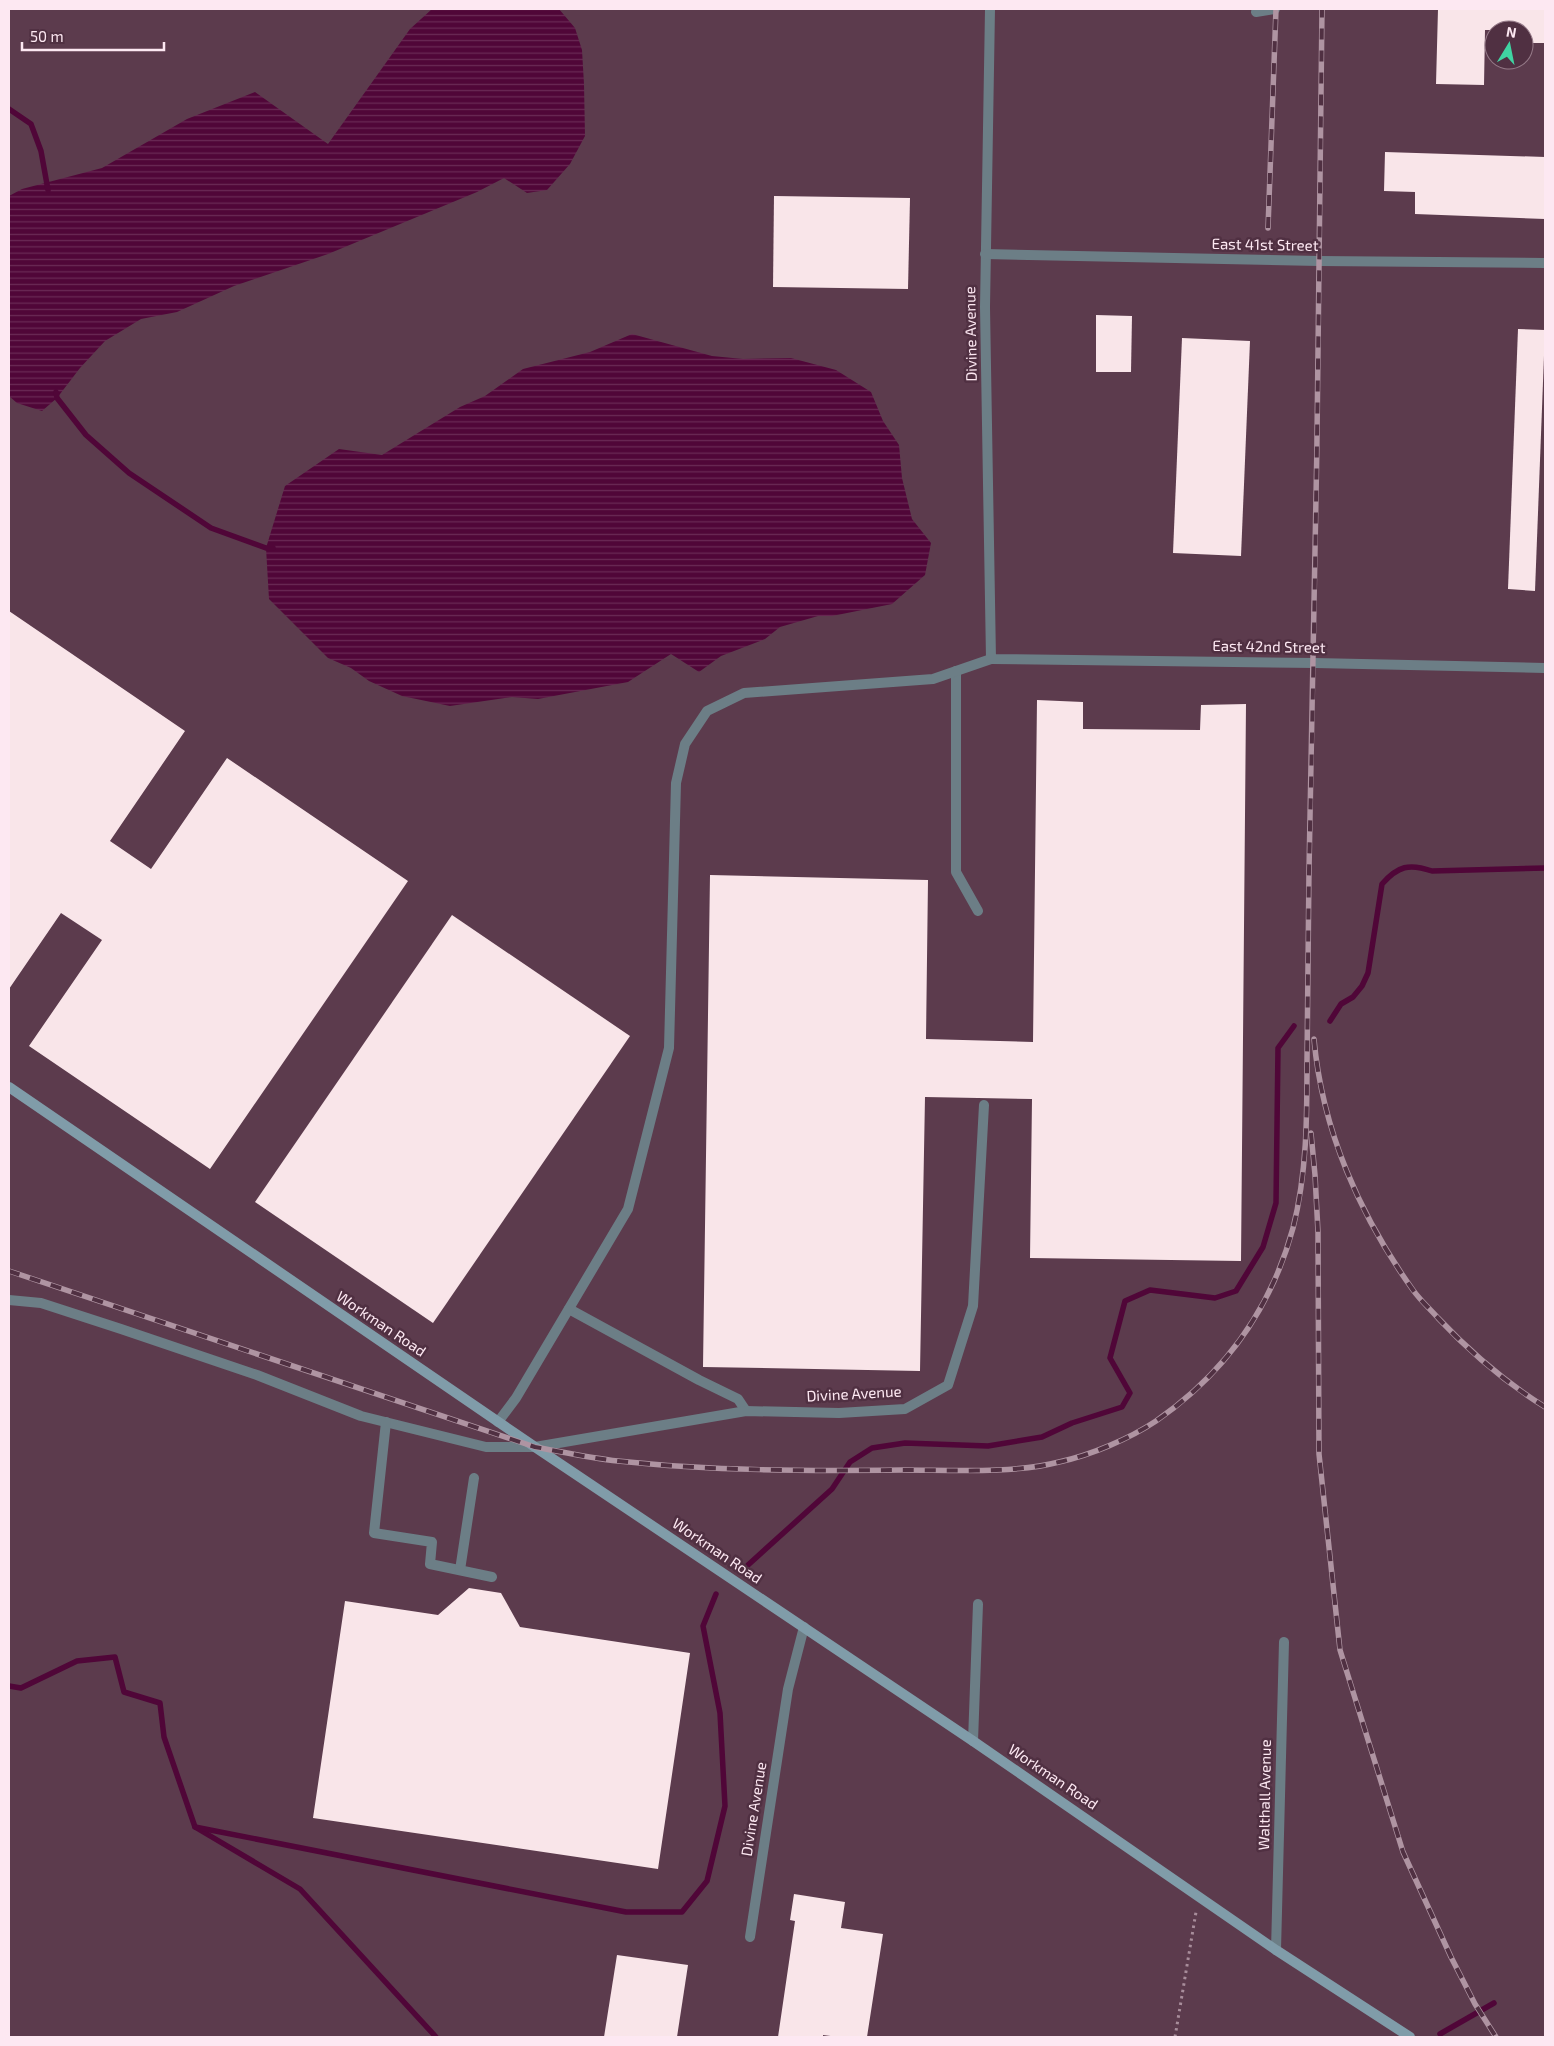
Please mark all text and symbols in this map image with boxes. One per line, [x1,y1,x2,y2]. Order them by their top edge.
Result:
scale bar [22,20,165,52]
north arrow [1484,20,1534,70]
text: N [1505,22,1518,41]
text: 50 m [30,27,64,45]
street label: East 41st Street [1211,234,1319,254]
street label: Divine Avenue [960,286,980,382]
street label: East 42nd Street [1212,636,1326,656]
street label: Workman Road [333,1287,430,1360]
street label: Divine Avenue [806,1382,902,1404]
street label: Workman Road [669,1514,766,1587]
street label: Walthall Avenue [1254,1739,1274,1851]
street label: Workman Road [1005,1740,1102,1813]
street label: Divine Avenue [737,1760,769,1857]

